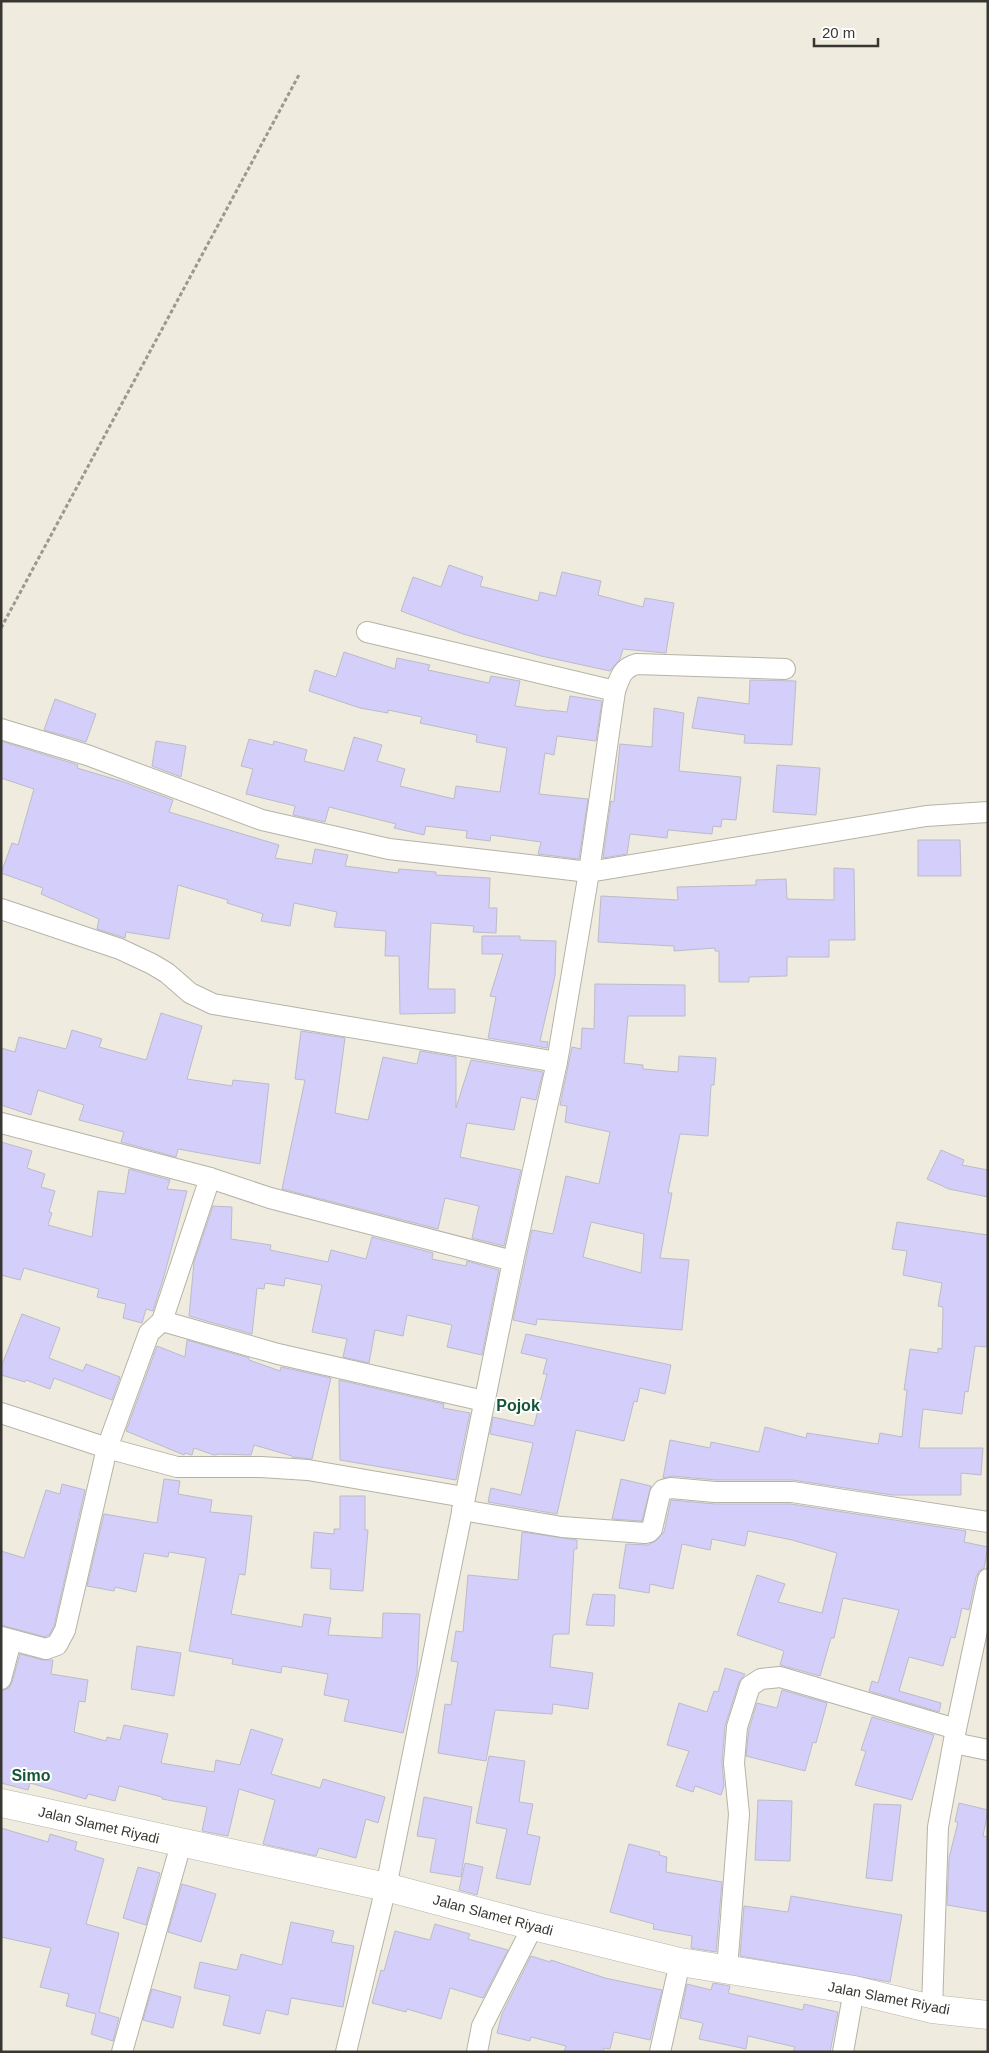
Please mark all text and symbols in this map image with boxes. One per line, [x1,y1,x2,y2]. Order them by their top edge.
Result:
scale bar [814,15,878,47]
text: 20 m [822,24,855,41]
district label: Pojok [496,1397,540,1414]
district label: Simo [11,1767,51,1784]
street label: Jalan Slamet Riyadi [37,1803,161,1847]
street label: Jalan Slamet Riyadi [431,1891,555,1939]
street label: Jalan Slamet Riyadi [827,1978,951,2018]

